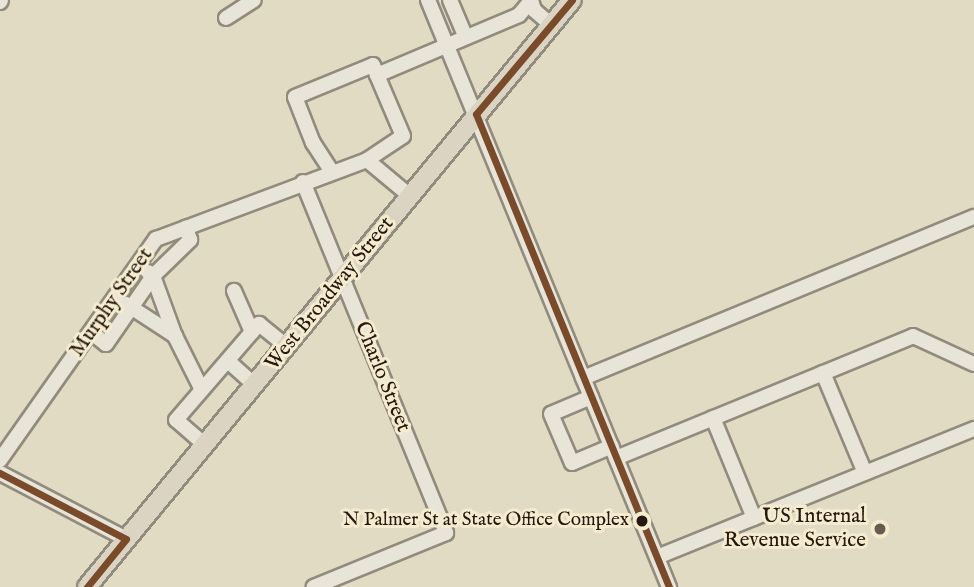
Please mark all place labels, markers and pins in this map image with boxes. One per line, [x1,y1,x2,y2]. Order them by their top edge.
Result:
place label: US Internal Revenue Service [724,504,866,554]
place label: N Palmer St at State Office Complex [343,510,629,532]
marker: N Palmer St at State Office Complex [635,514,649,528]
marker: US Internal Revenue Service [872,521,888,537]

